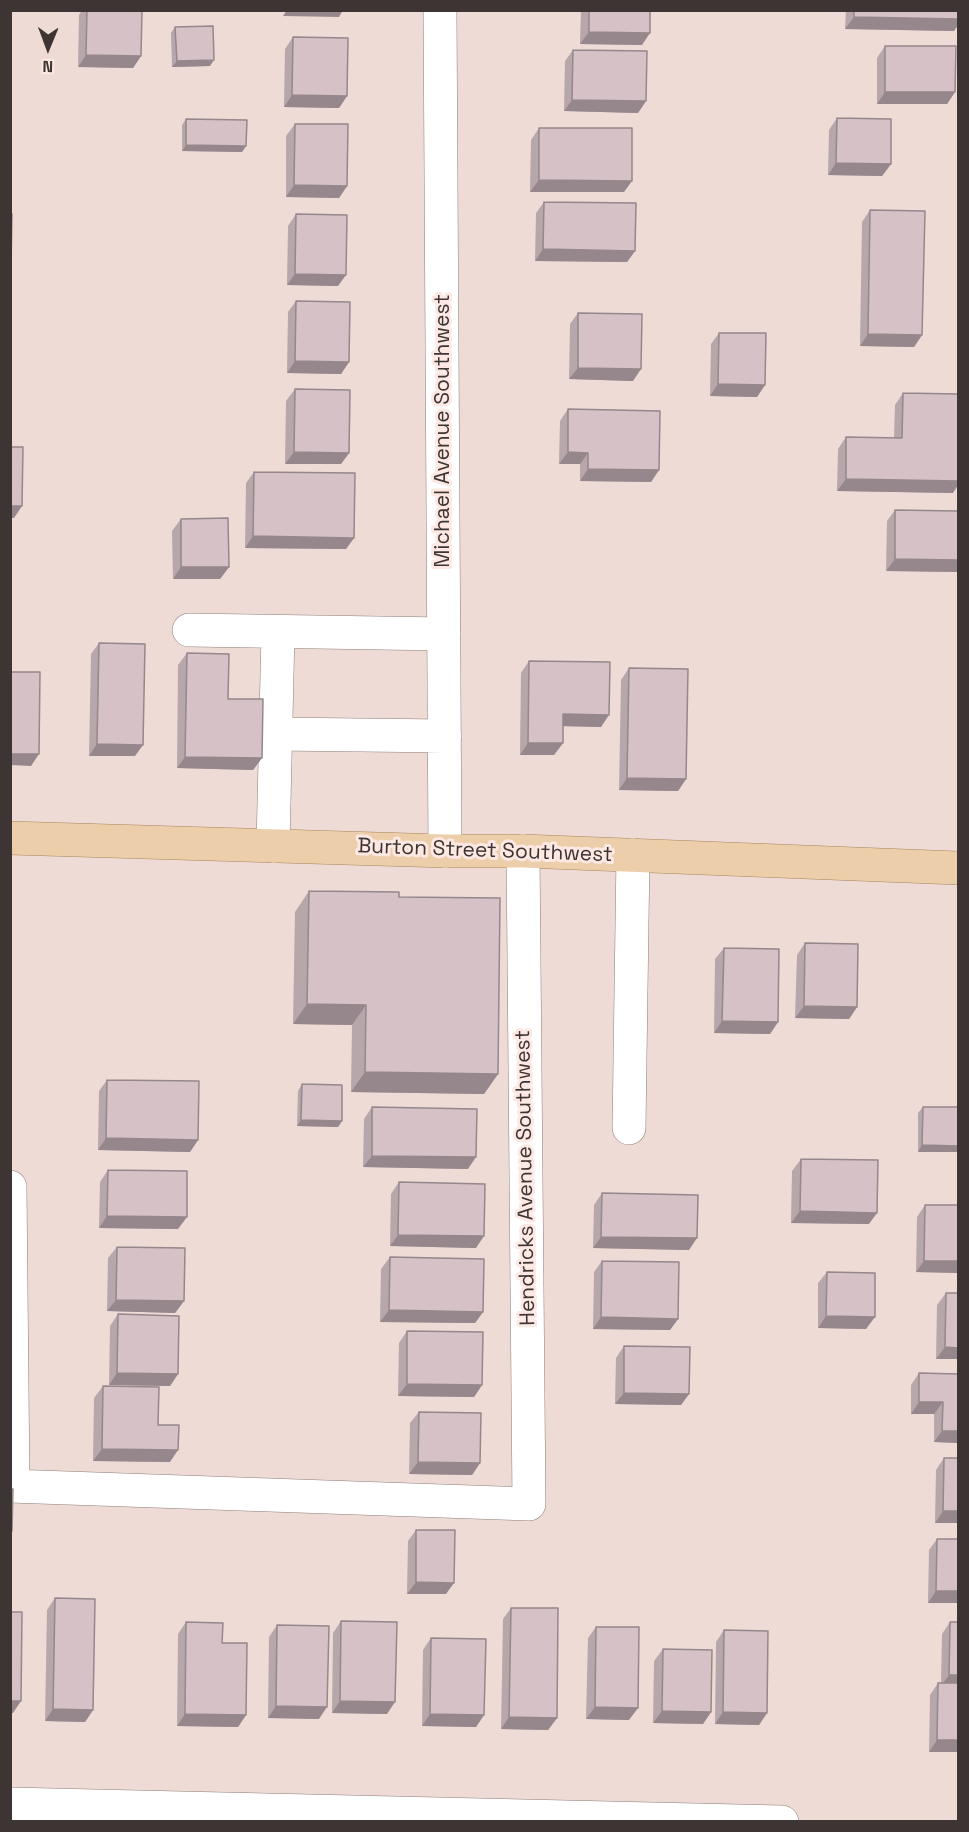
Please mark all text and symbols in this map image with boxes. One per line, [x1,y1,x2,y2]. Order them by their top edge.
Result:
north arrow [18,18,78,78]
text: N [42,56,53,77]
street label: Michael Avenue Southwest [430,294,456,568]
street label: Burton Street Southwest [357,834,613,868]
street label: Hendricks Avenue Southwest [511,1030,541,1326]

